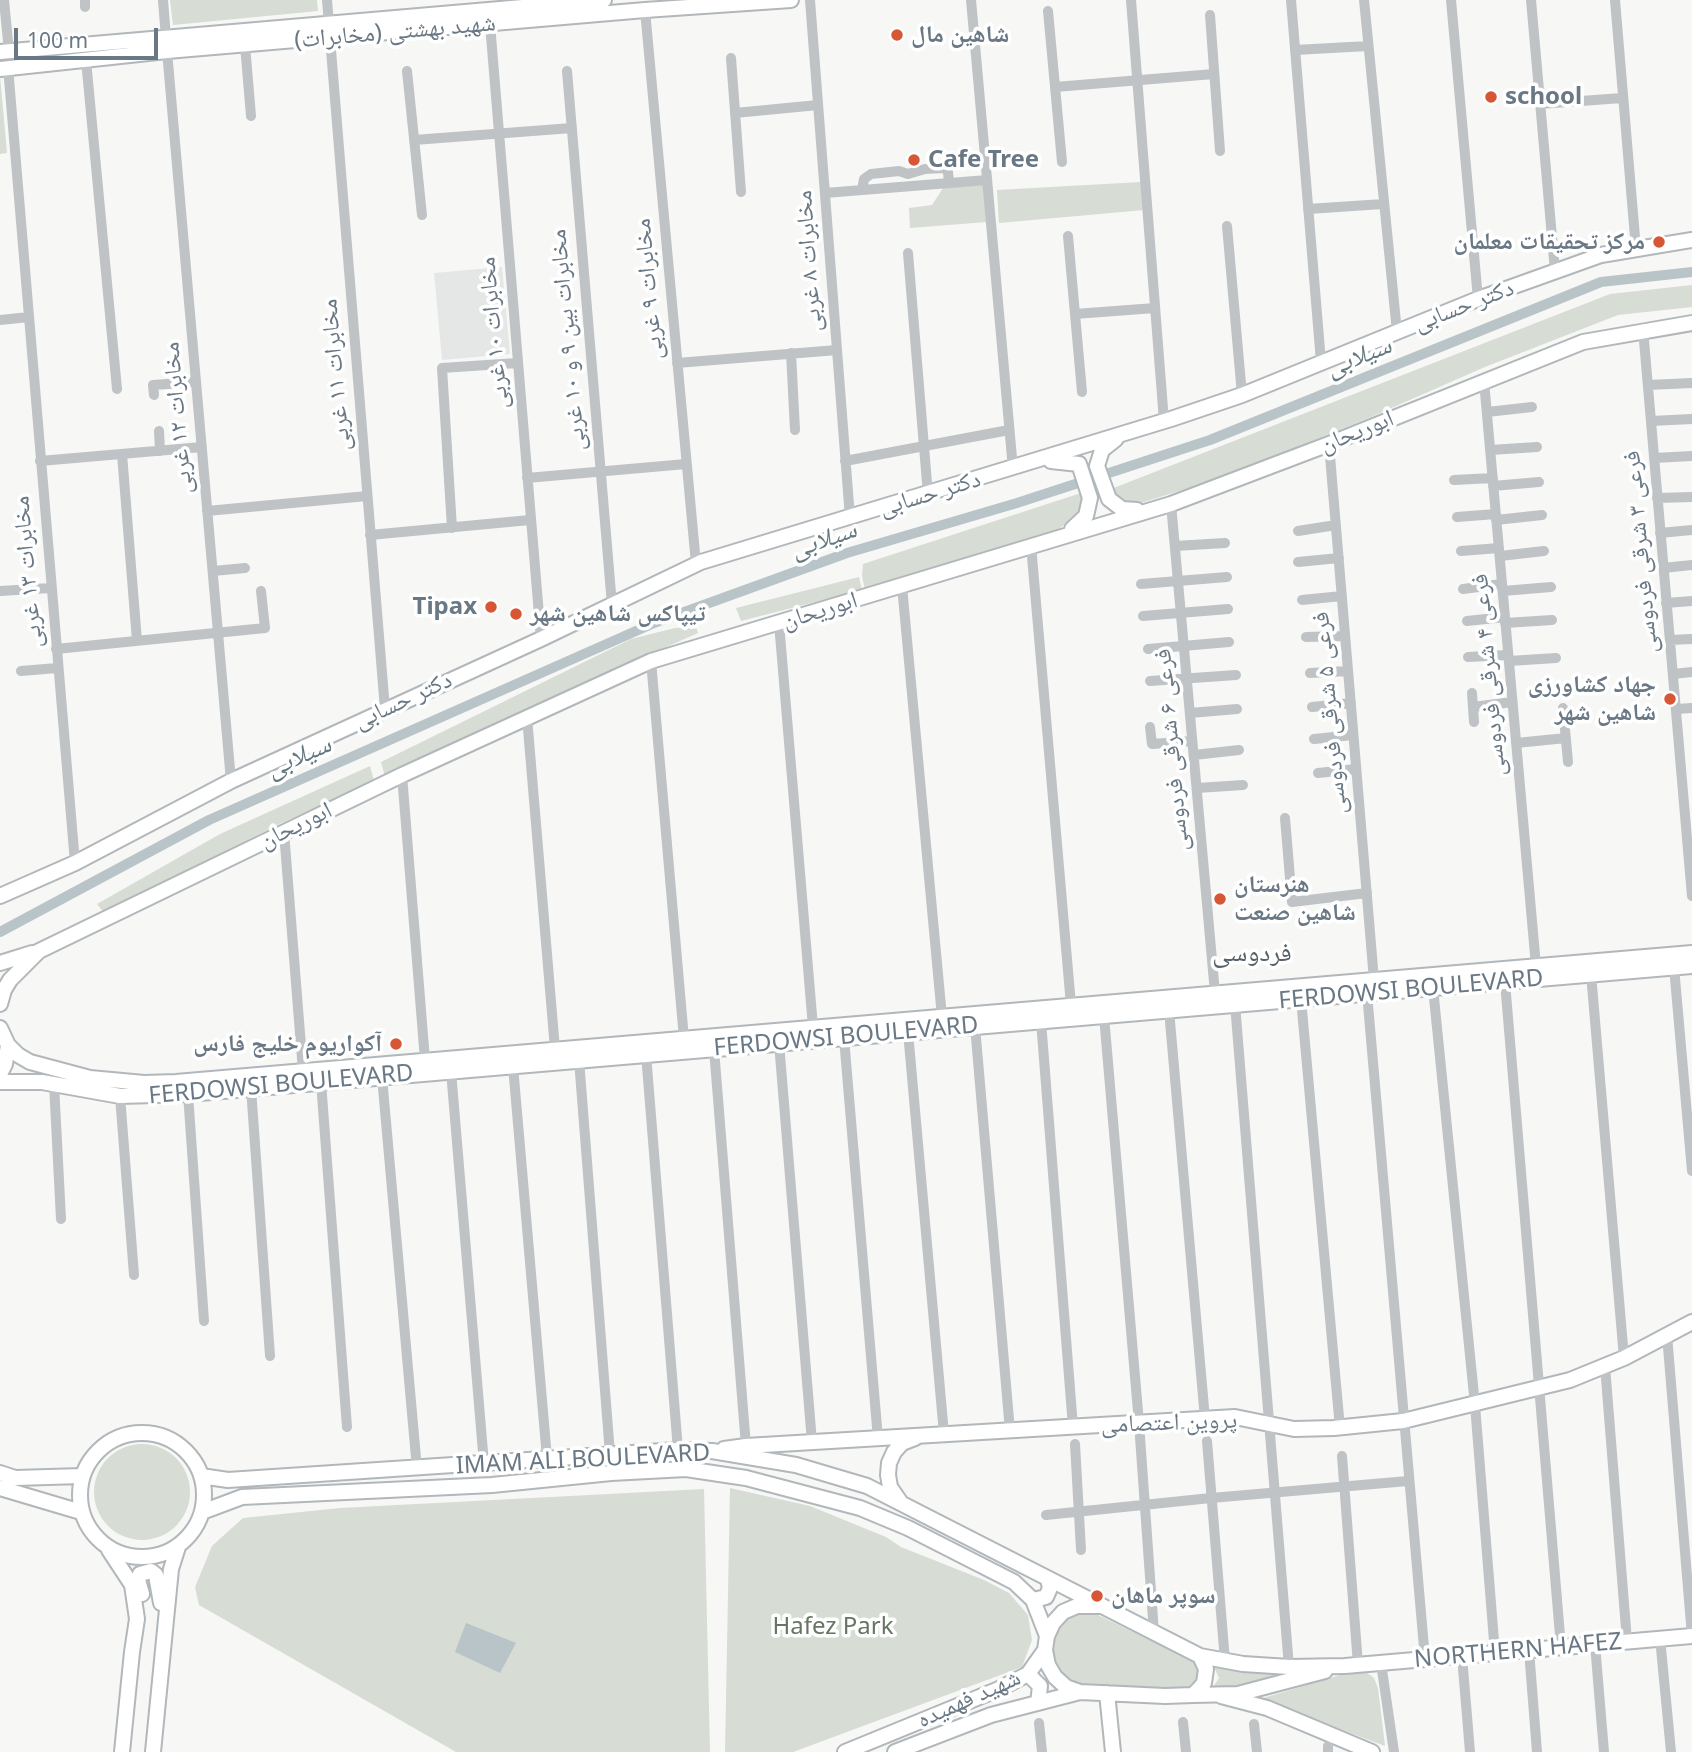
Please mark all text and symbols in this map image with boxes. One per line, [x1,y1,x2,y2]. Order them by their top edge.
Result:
street label: شهید بهشتی (مخابرات) [293,9,497,55]
scale bar [18,14,161,58]
place label: شاهین مال [911,21,1009,49]
text: 100 m [27,26,88,54]
marker: شاهین مال [889,27,905,43]
place label: school [1505,83,1582,111]
marker: school [1483,89,1499,105]
place label: Cafe Tree [928,146,1039,174]
marker: Cafe Tree [906,152,922,168]
street label: مخابرات ۸ غربی [790,189,828,333]
street label: مخابرات ۹ غربی [628,217,670,361]
street label: مخابرات بین ۹ و ۱۰ غربی [544,228,592,452]
place label: مرکز تحقیقات معلمان [1454,228,1645,256]
marker: مرکز تحقیقات معلمان [1651,234,1667,250]
street label: مخابرات ۱۰ غربی [473,256,515,410]
street label: دکتر حسابی [1410,274,1518,338]
street label: مخابرات ۱۱ غربی [315,298,357,452]
water label: سیلابی [1322,330,1396,384]
street label: مخابرات ۱۲ غربی [157,341,199,495]
street label: ابوریحان [1316,404,1398,460]
street label: فرعی ۳ شرقی فردوسی [1618,450,1664,654]
street label: دکتر حسابی [876,465,984,523]
street label: مخابرات ۱۳ غربی [7,495,49,649]
water label: سیلابی [787,514,861,566]
street label: فرعی ۴ شرقی فردوسی [1466,573,1512,777]
street label: ابوریحان [779,586,861,636]
place label: Tipax [413,593,477,621]
marker: Tipax [483,599,499,615]
place label: تیپاکس شاهین شهر [530,600,705,628]
marker: تیپاکس شاهین شهر [508,606,524,622]
street label: فرعی ۵ شرقی فردوسی [1307,611,1353,815]
street label: فرعی ۶ شرقی فردوسی [1149,648,1195,852]
street label: دکتر حسابی [349,666,457,736]
place label: جهاد کشاورزی شاهین شهر [1528,671,1656,727]
marker: جهاد کشاورزی شاهین شهر [1662,691,1678,707]
water label: سیلابی [262,729,336,785]
street label: ابوریحان [255,796,337,856]
place label: هنرستان شاهین صنعت [1234,871,1356,927]
marker: هنرستان شاهین صنعت [1212,891,1228,907]
district label: فردوسی [1212,938,1292,970]
street label: FERDOWSI BOULEVARD [1277,964,1545,1016]
street label: FERDOWSI BOULEVARD [712,1011,980,1063]
place label: آکواریوم خلیج فارس [193,1030,382,1058]
marker: آکواریوم خلیج فارس [388,1036,404,1052]
street label: FERDOWSI BOULEVARD [147,1059,415,1111]
street label: پروین اعتصامی [1100,1406,1238,1440]
street label: IMAM ALI BOULEVARD [455,1439,711,1481]
place label: سوپر ماهان [1111,1582,1216,1610]
marker: سوپر ماهان [1089,1588,1105,1604]
park label: Hafez Park [772,1613,894,1641]
street label: NORTHERN HAFEZ [1413,1628,1623,1674]
street label: شهید فهمیده [913,1663,1025,1735]

